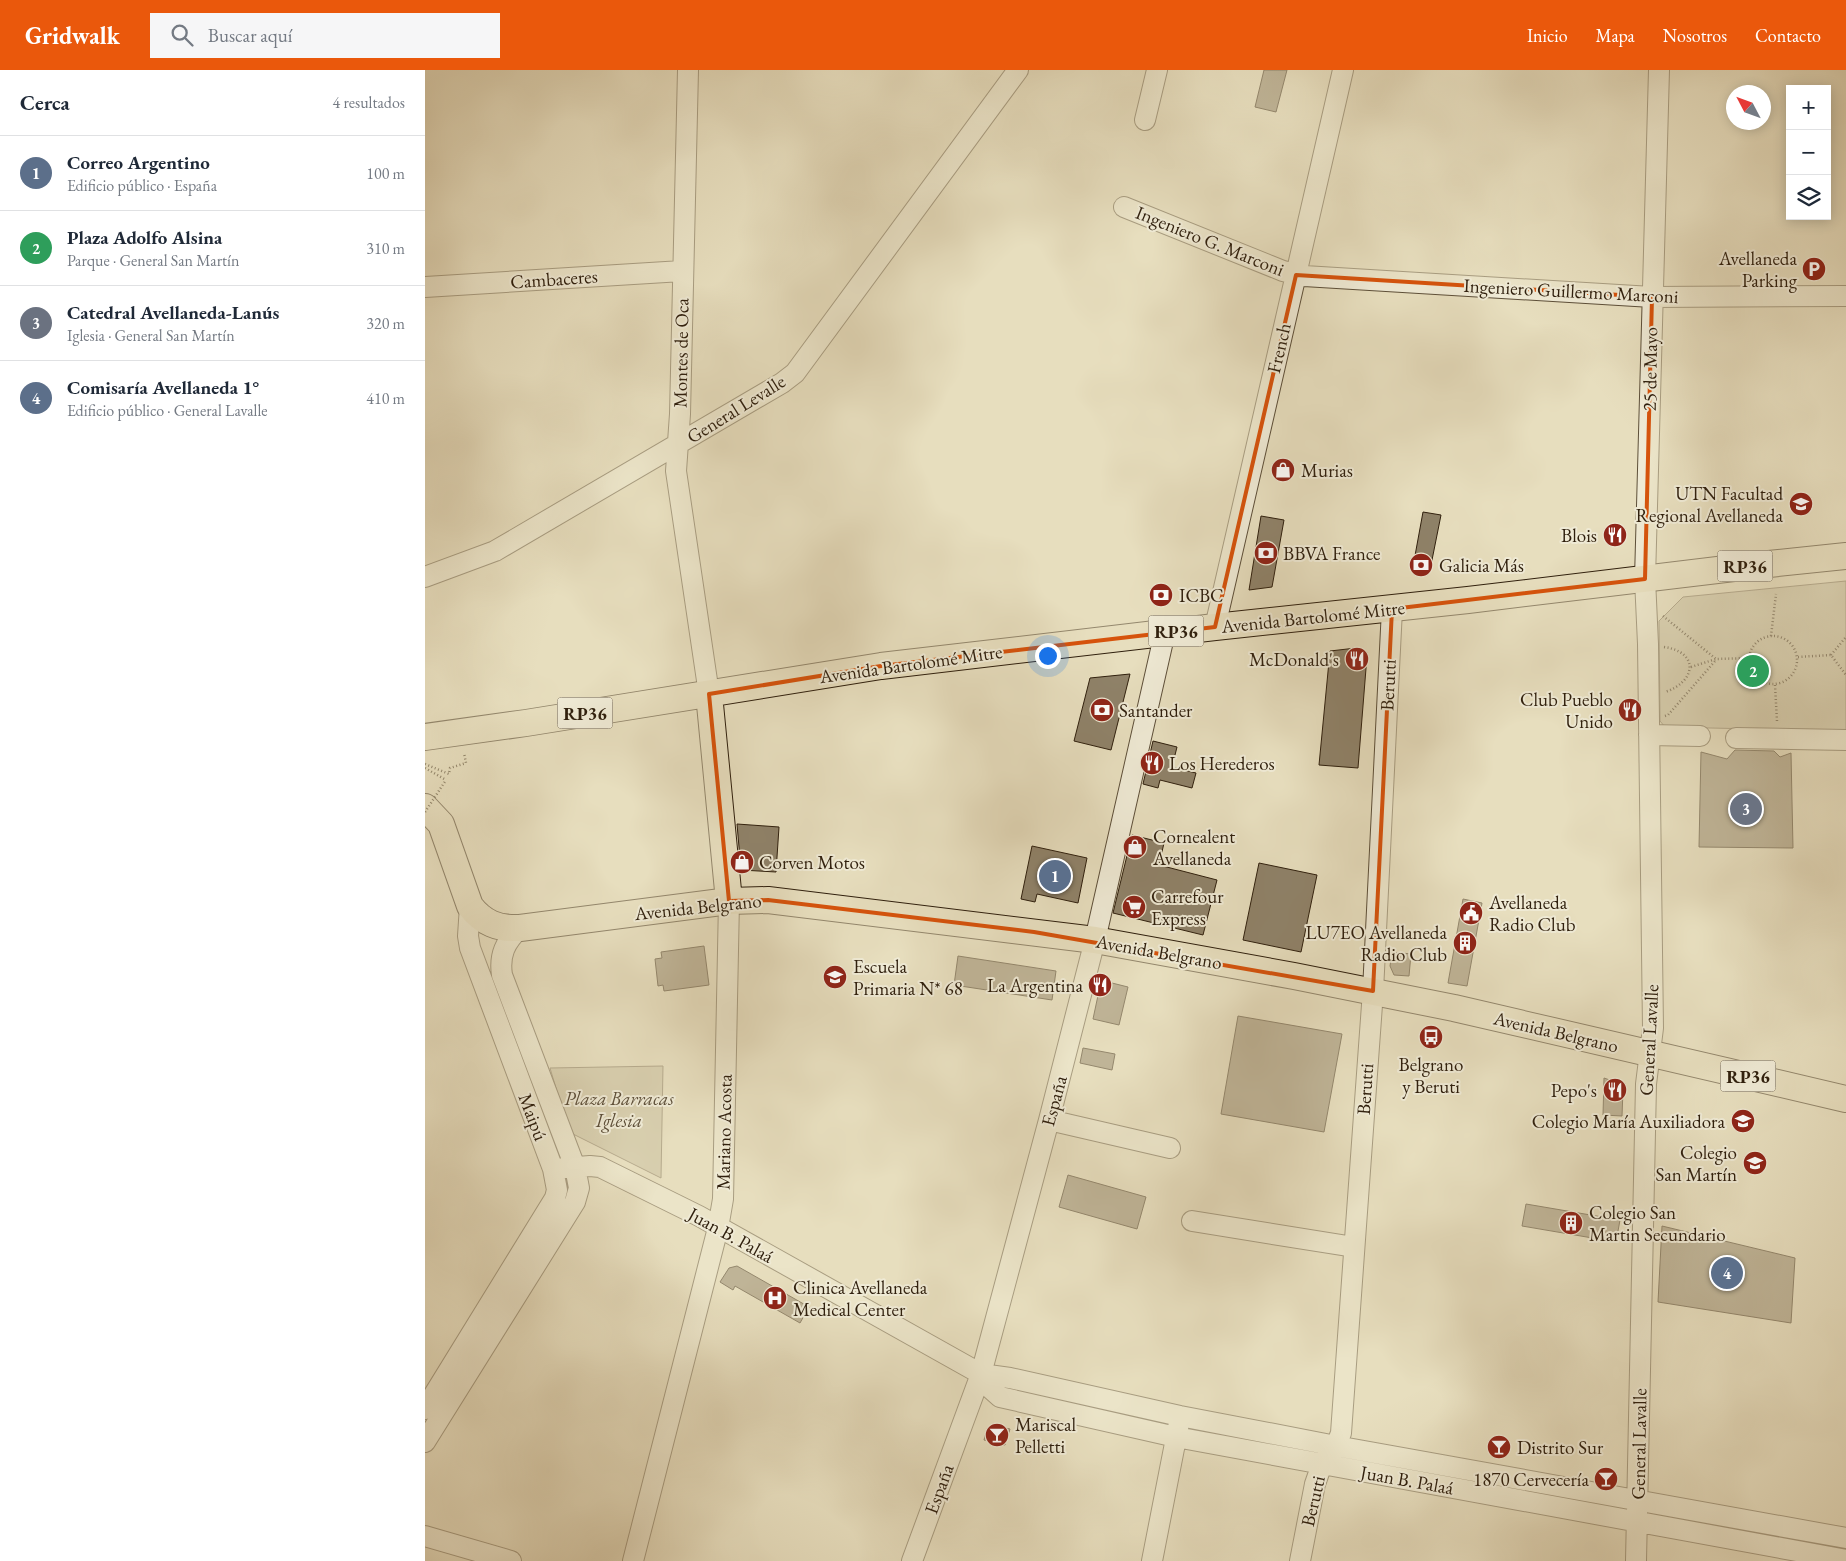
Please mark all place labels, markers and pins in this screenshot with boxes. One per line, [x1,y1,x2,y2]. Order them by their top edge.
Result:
place label: Avellaneda Parking [1718,246,1798,293]
parking icon: Avellaneda Parking [1801,256,1827,282]
shop icon: Murias [1270,457,1296,483]
place label: Murias [1301,458,1353,483]
place label: UTN Facultad Regional Avellaneda [1636,481,1783,528]
school or university icon: UTN Facultad Regional Avellaneda [1788,491,1814,517]
restaurant icon: Blois [1602,522,1628,548]
place label: Blois [1561,523,1597,548]
bank icon: BBVA France [1253,540,1279,566]
place label: BBVA France [1283,541,1380,566]
bank icon: Galicia Más [1408,552,1434,578]
place label: Galicia Más [1439,553,1524,578]
bank icon: ICBC [1148,582,1174,608]
place label: ICBC [1179,583,1224,608]
restaurant icon: McDonald's [1344,646,1370,672]
place label: McDonald's [1249,647,1339,672]
pin: 2 [1737,652,1769,690]
place label: Club Pueblo Unido [1520,687,1613,734]
bank icon: Santander [1089,697,1115,723]
restaurant icon: Club Pueblo Unido [1617,697,1643,723]
place label: Santander [1119,698,1193,723]
restaurant icon: Los Herederos [1139,750,1165,776]
place label: Los Herederos [1169,751,1275,776]
pin: 3 [1730,790,1762,828]
place label: Cornealent Avellaneda [1152,824,1235,871]
shop icon: Cornealent Avellaneda [1122,834,1148,860]
shop icon: Corven Motos [729,849,755,875]
place label: Corven Motos [759,850,865,875]
pin: 1 [1039,857,1071,895]
place label: Carrefour Express [1151,884,1224,931]
place label: Avellaneda Radio Club [1488,890,1576,937]
supermarket icon: Carrefour Express [1121,894,1147,920]
public building icon: Avellaneda Radio Club [1458,900,1484,926]
place label: LU7EO Avellaneda Radio Club [1306,920,1447,967]
building icon: LU7EO Avellaneda Radio Club [1452,930,1478,956]
place label: Escuela Primaria N* 68 [853,954,963,1001]
school or university icon: Escuela Primaria N* 68 [822,964,848,990]
restaurant icon: La Argentina [1087,972,1113,998]
place label: La Argentina [987,973,1083,998]
bus stop icon: Belgrano y Beruti [1418,1024,1444,1050]
place label: Belgrano y Beruti [1399,1052,1463,1099]
restaurant icon: Pepo's [1602,1077,1628,1103]
place label: Pepo's [1551,1078,1597,1103]
school or university icon: Colegio María Auxiliadora [1730,1108,1756,1134]
place label: Colegio María Auxiliadora [1532,1109,1725,1134]
place label: Colegio San Martín [1655,1140,1737,1187]
school or university icon: Colegio San Martín [1742,1150,1768,1176]
place label: Colegio San Martin Secundario [1589,1200,1726,1247]
building icon: Colegio San Martin Secundario [1558,1210,1584,1236]
pin: 4 [1711,1254,1743,1292]
place label: Clinica Avellaneda Medical Center [793,1275,928,1322]
hospital icon: Clinica Avellaneda Medical Center [762,1285,788,1311]
place label: Mariscal Pelletti [1015,1412,1076,1459]
bar icon: Mariscal Pelletti [984,1422,1010,1448]
bar icon: Distrito Sur [1486,1434,1512,1460]
place label: Distrito Sur [1517,1435,1604,1460]
bar icon: 1870 Cervecería [1593,1466,1619,1492]
place label: 1870 Cervecería [1473,1467,1589,1492]

